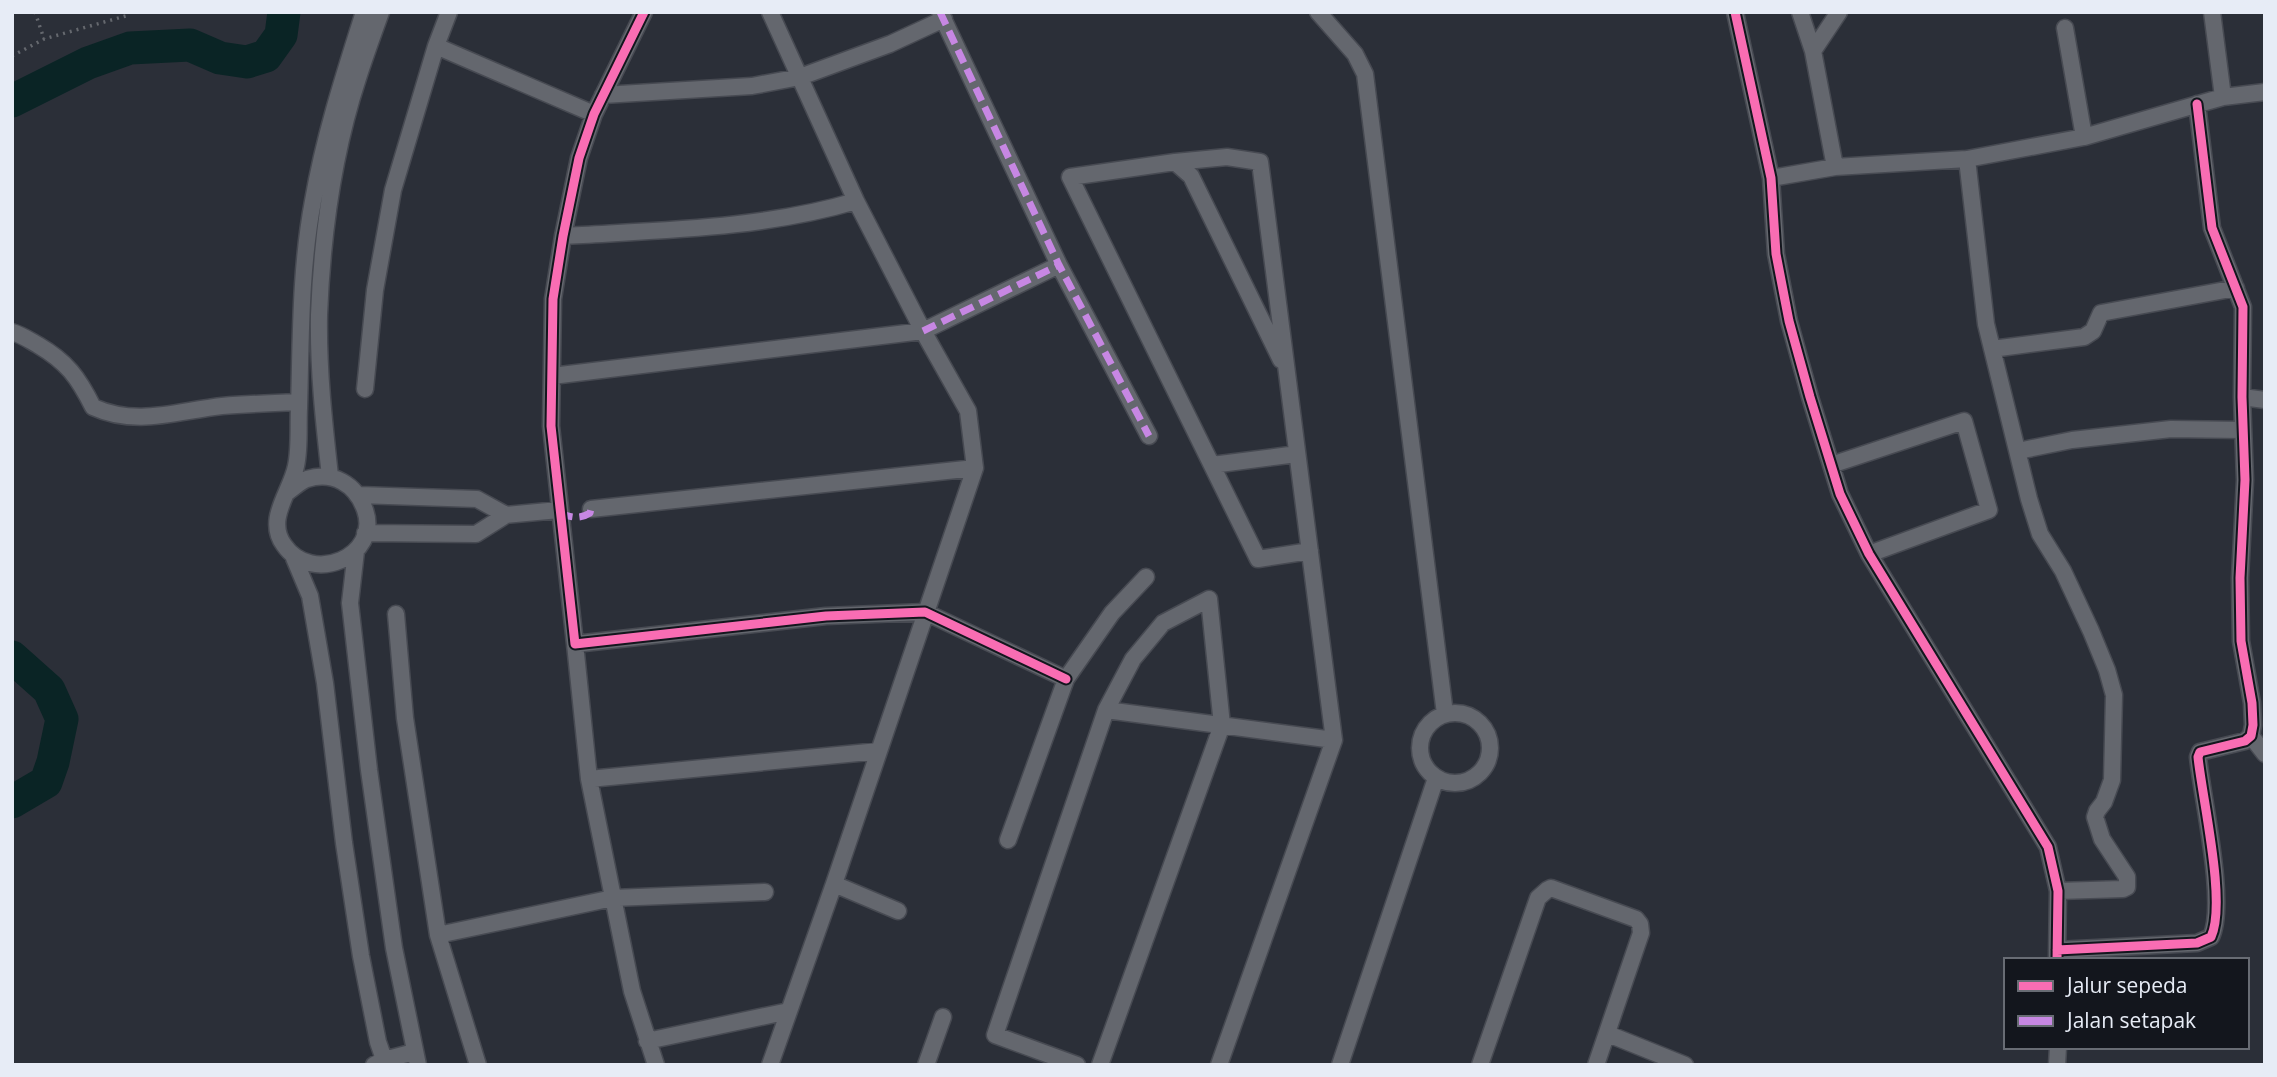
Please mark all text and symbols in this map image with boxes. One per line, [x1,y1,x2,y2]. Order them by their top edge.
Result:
legend [2004,958,2249,1049]
text: Jalur sepeda [2065,971,2187,999]
text: Jalan setapak [2065,1006,2196,1034]

